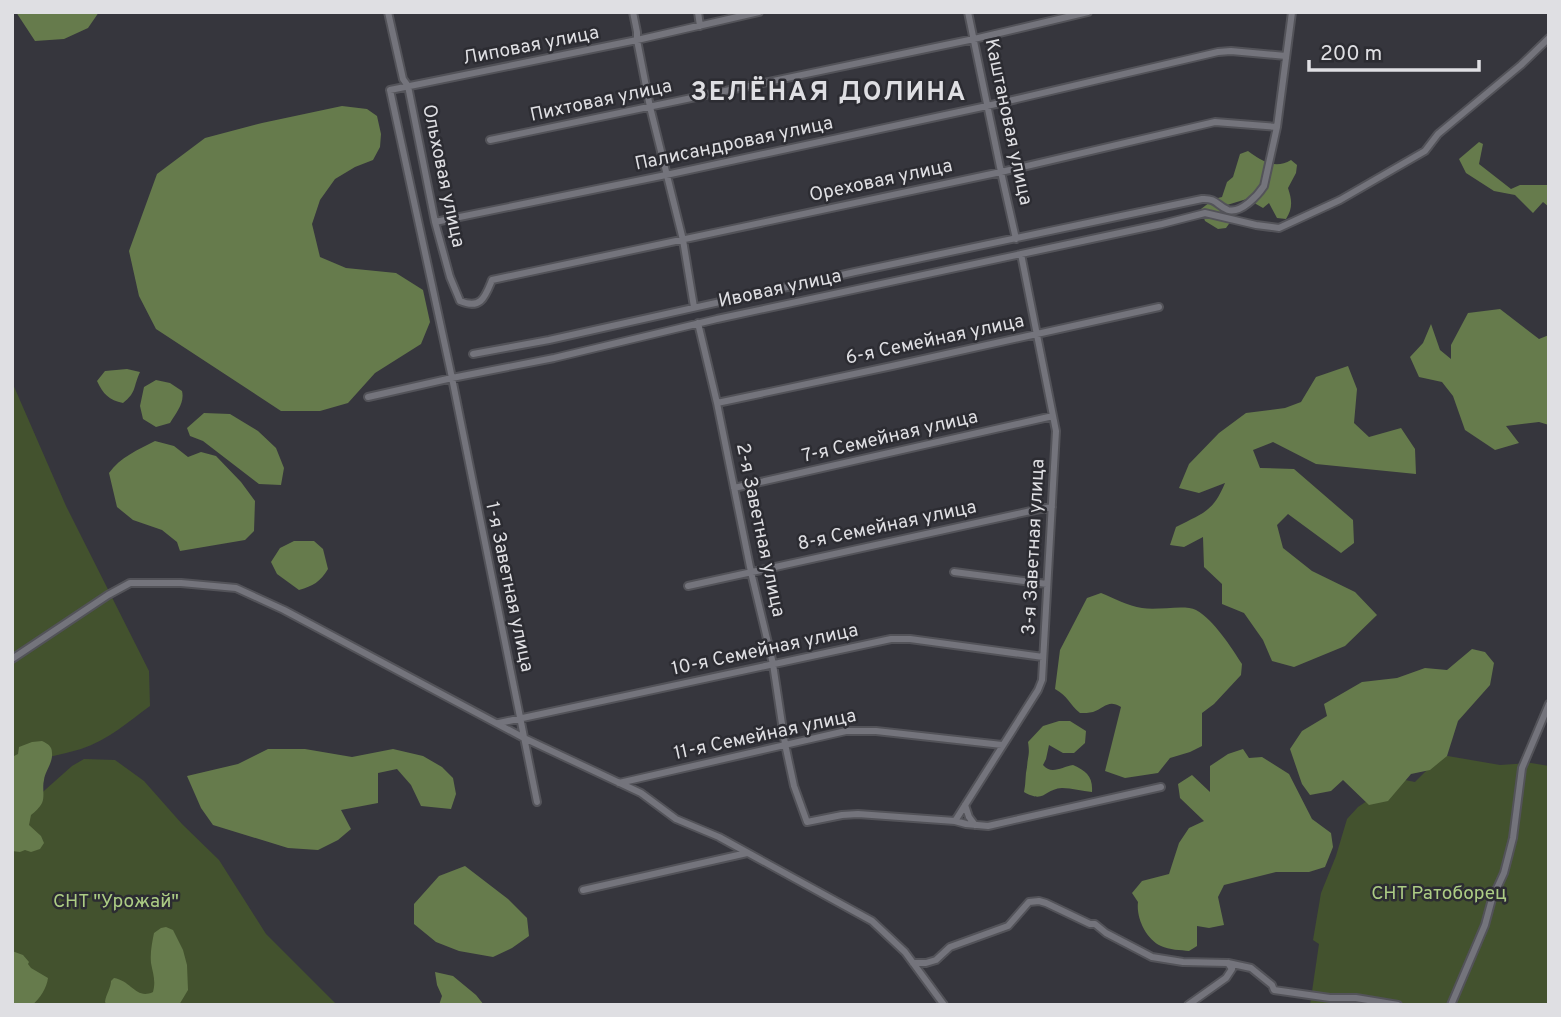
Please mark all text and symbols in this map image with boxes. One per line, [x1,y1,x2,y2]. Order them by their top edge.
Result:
street label: Липовая улица [461,21,601,71]
scale bar [1309,28,1479,72]
street label: Каштановая улица [979,37,1037,207]
text: 200 m [1320,41,1382,68]
street label: Пихтовая улица [528,74,674,128]
district label: ЗЕЛЁНАЯ ДОЛИНА [690,76,968,110]
street label: Ольховая улица [416,102,470,250]
street label: Палисандровая улица [633,111,835,177]
street label: Ореховая улица [807,154,955,208]
street label: Ивовая улица [716,264,844,314]
street label: 6-я Семейная улица [843,309,1027,371]
street label: 7-я Семейная улица [800,405,980,469]
street label: 2-я Заветная улица [730,441,790,619]
street label: 3-я Заветная улица [1017,458,1051,636]
street label: 8-я Семейная улица [795,495,979,557]
street label: 1-я Заветная улица [479,500,539,674]
street label: 10-я Семейная улица [670,619,860,681]
street label: 11-я Семейная улица [672,704,858,766]
park label: СНТ Ратоборец [1371,882,1507,906]
park label: СНТ "Урожай" [53,890,179,914]

